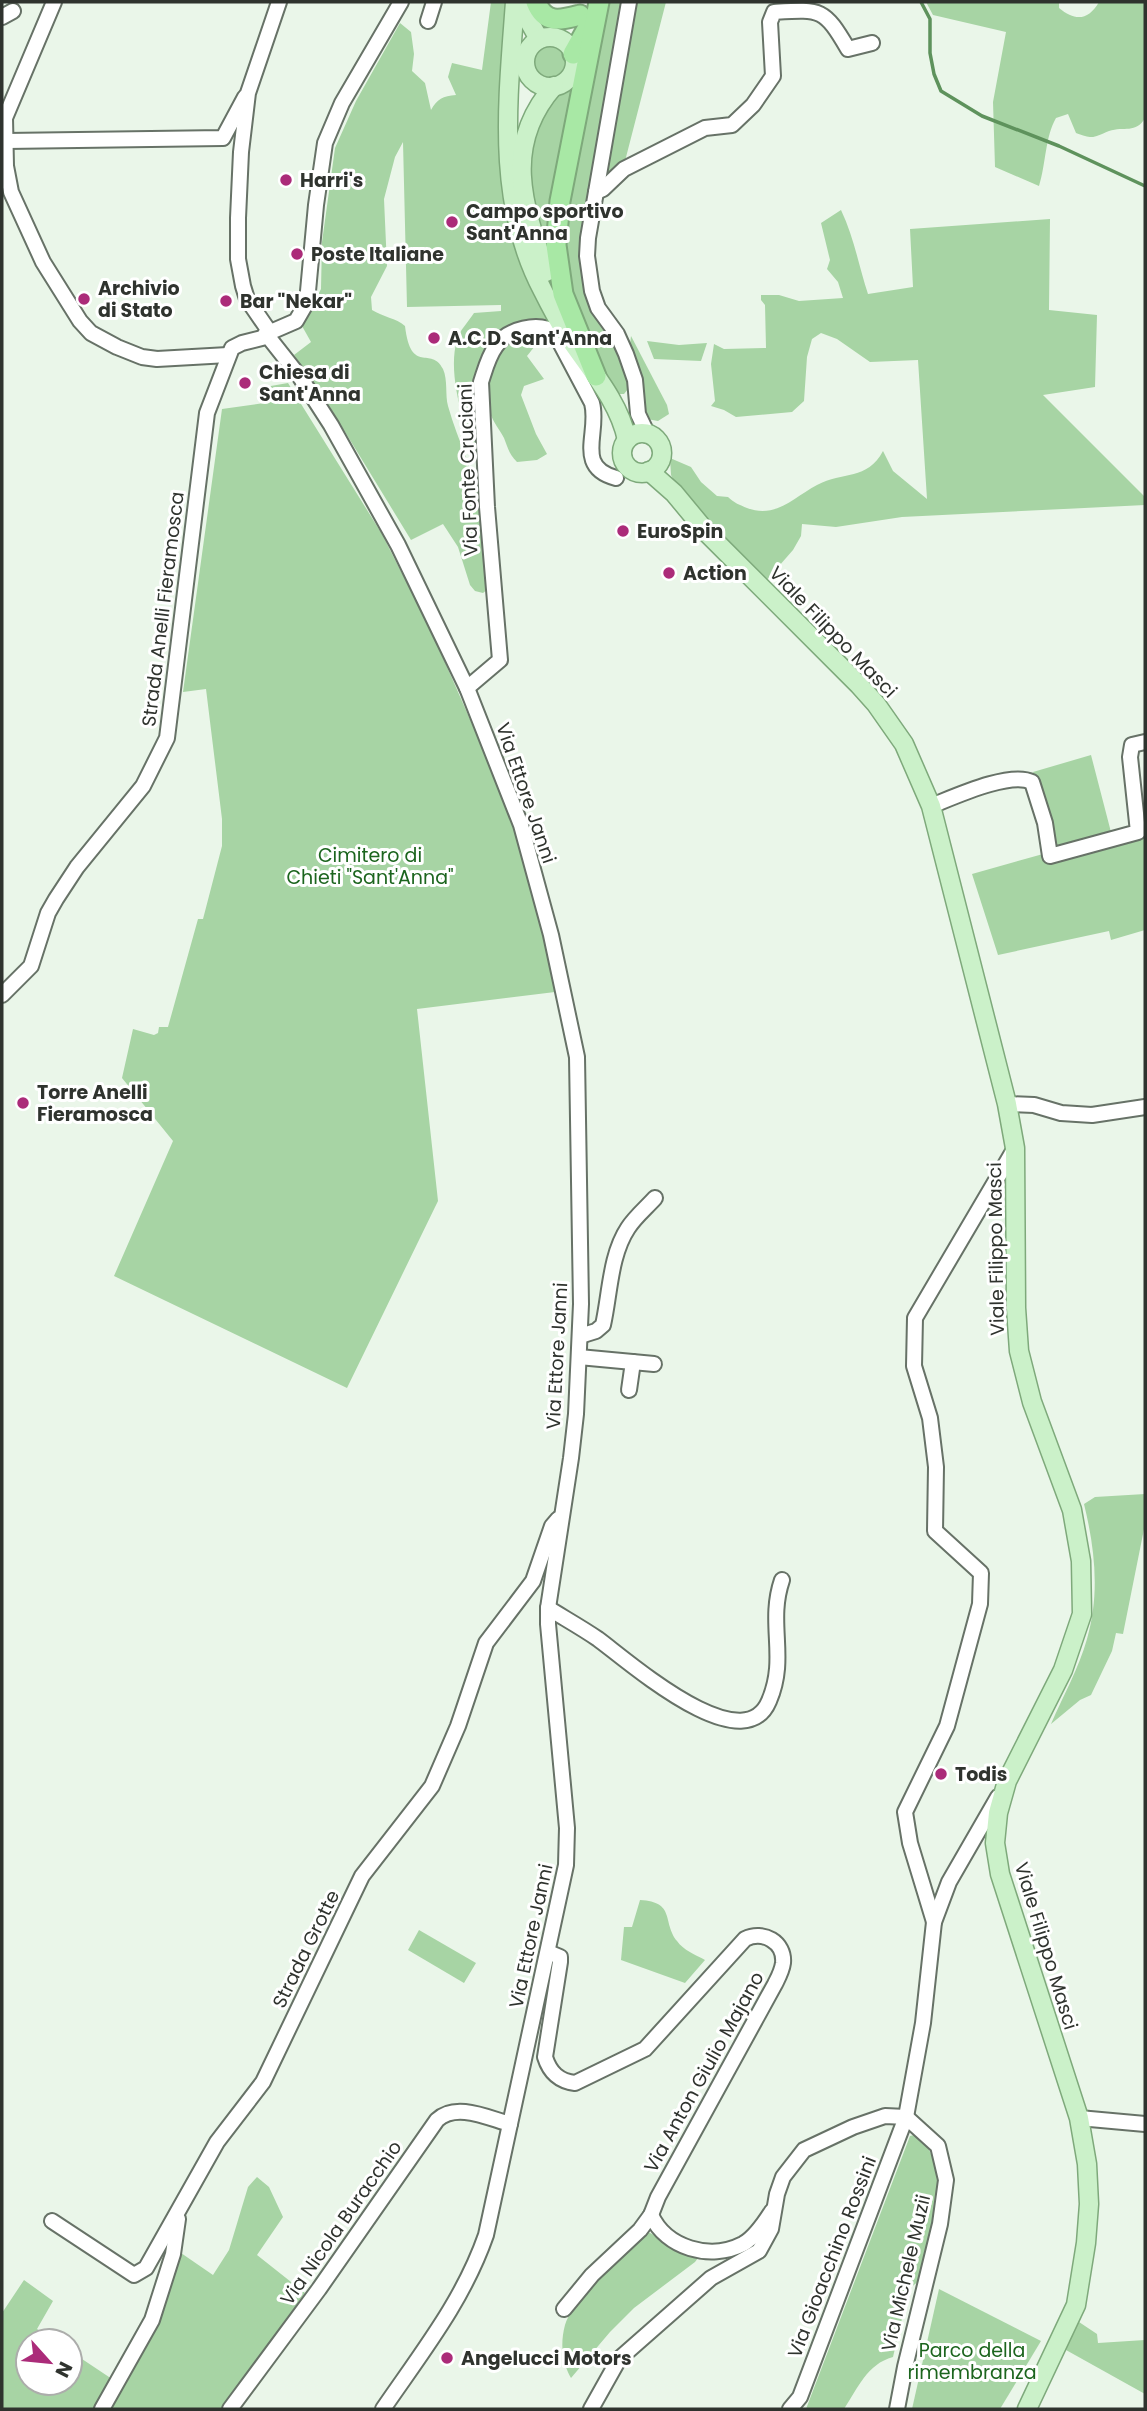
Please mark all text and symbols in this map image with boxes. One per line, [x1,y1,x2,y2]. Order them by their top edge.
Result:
place label: Harri's [300,167,363,194]
marker: Harri's [278,172,294,188]
place label: Campo sportivo Sant'Anna [466,198,624,247]
marker: Campo sportivo Sant'Anna [444,214,460,230]
place label: Poste Italiane [311,241,444,268]
marker: Poste Italiane [289,246,305,262]
place label: Archivio di Stato [98,275,180,324]
place label: Bar "Nekar" [240,288,352,315]
marker: Archivio di Stato [76,291,92,307]
marker: Bar "Nekar" [218,293,234,309]
place label: A.C.D. Sant'Anna [448,325,612,352]
marker: A.C.D. Sant'Anna [426,330,442,346]
place label: Chiesa di Sant'Anna [259,359,361,408]
marker: Chiesa di Sant'Anna [237,375,253,391]
street label: Via Fonte Cruciani [451,383,485,557]
street label: Strada Anelli Fieramosca [135,490,191,728]
place label: EuroSpin [637,518,723,545]
marker: EuroSpin [615,523,631,539]
place label: Action [683,560,747,587]
street label: Viale Filippo Masci [763,560,903,704]
marker: Action [661,565,677,581]
street label: Via Ettore Janni [489,719,563,867]
park label: Cimitero di Chieti "Sant'Anna" [286,842,454,891]
place label: Torre Anelli Fieramosca [37,1079,153,1128]
marker: Torre Anelli Fieramosca [15,1095,31,1111]
street label: Viale Filippo Masci [981,1162,1011,1336]
street label: Via Ettore Janni [540,1282,574,1430]
place label: Todis [955,1761,1007,1788]
marker: Todis [933,1766,949,1782]
street label: Viale Filippo Masci [1008,1859,1084,2033]
street label: Via Ettore Janni [503,1861,559,2011]
street label: Strada Grotte [266,1885,346,2013]
street label: Via Anton Giulio Majano [637,1967,771,2177]
street label: Via Nicola Buracchio [274,2135,408,2311]
street label: Via Gioacchino Rossini [781,2152,883,2362]
street label: Via Michele Muzii [875,2192,937,2354]
north arrow [14,2327,84,2397]
park label: Parco della rimembranza [907,2337,1037,2386]
place label: Angelucci Motors [461,2345,632,2372]
marker: Angelucci Motors [439,2350,455,2366]
text: N [48,2357,79,2382]

